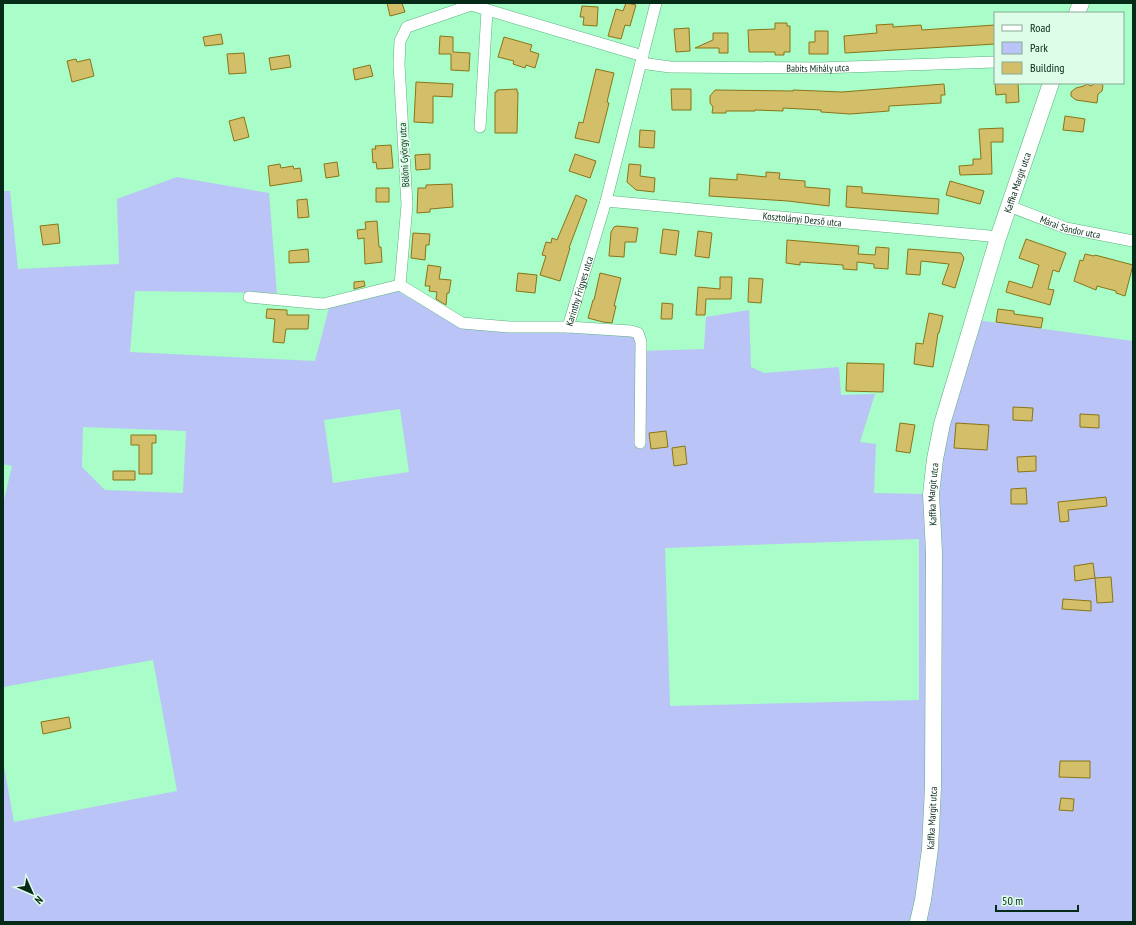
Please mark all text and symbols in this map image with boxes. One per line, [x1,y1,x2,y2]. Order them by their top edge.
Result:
legend [994,12,1124,84]
text: Road [1030,20,1050,35]
text: Park [1030,40,1048,55]
street label: Babits Mihály utca [786,60,849,75]
text: Building [1030,60,1065,75]
street label: Bölöni György utca [396,122,412,188]
street label: Kaffka Margit utca [1001,151,1033,214]
street label: Kosztolányi Dezső utca [762,209,842,229]
street label: Márai Sándor utca [1038,212,1102,241]
street label: Karinthy Frigyes utca [562,255,595,328]
street label: Kaffka Margit utca [924,462,941,526]
street label: Kaffka Margit utca [923,786,940,850]
north arrow [12,873,52,913]
scale bar [996,887,1078,913]
text: N [32,893,46,907]
text: 50 m [1002,893,1023,908]

